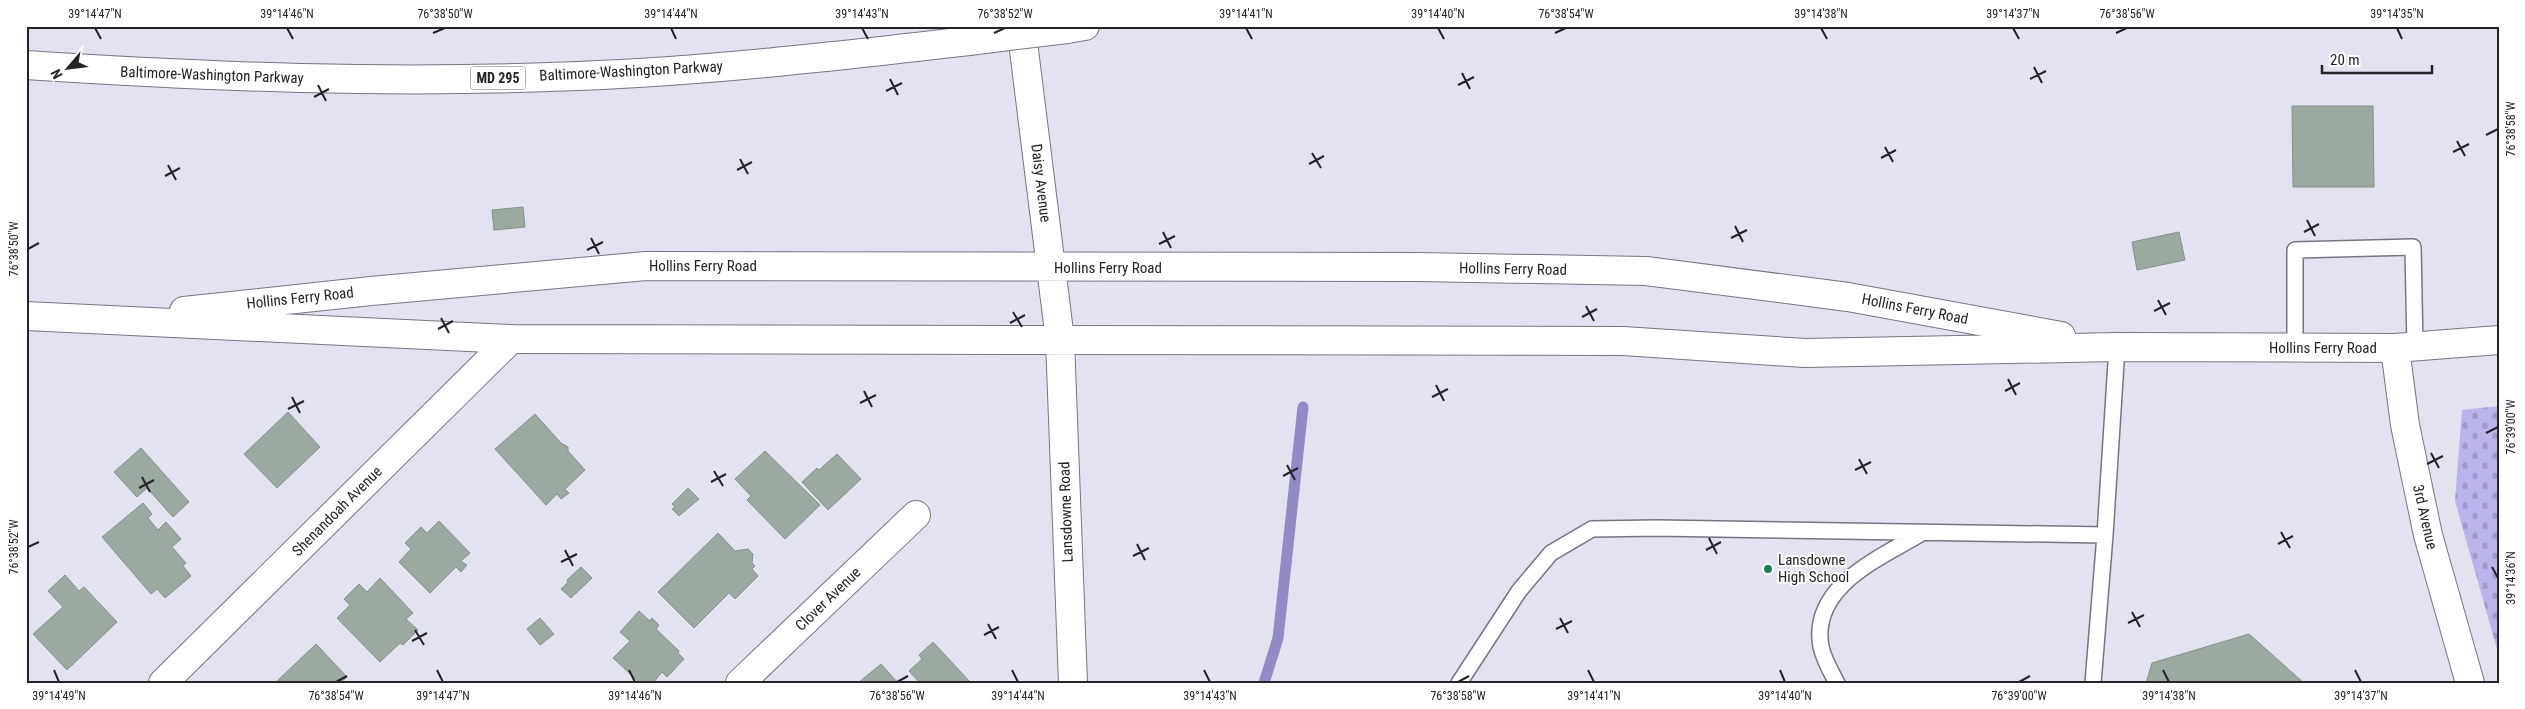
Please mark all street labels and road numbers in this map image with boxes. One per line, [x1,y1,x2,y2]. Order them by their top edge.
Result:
street label: Baltimore-Washington Parkway [539,57,723,85]
street label: Baltimore-Washington Parkway [120,63,304,87]
road number: MD 295 [470,66,526,90]
street label: Daisy Avenue [1027,143,1055,223]
street label: Hollins Ferry Road [649,257,757,275]
street label: Hollins Ferry Road [1054,259,1162,277]
street label: Hollins Ferry Road [1459,259,1567,279]
street label: Hollins Ferry Road [245,283,355,313]
street label: Hollins Ferry Road [1860,290,1970,328]
street label: Hollins Ferry Road [2269,339,2377,357]
street label: Lansdowne Road [1055,461,1077,563]
street label: Shenandoah Avenue [288,462,386,560]
street label: 3rd Avenue [2409,483,2441,551]
street label: Clover Avenue [792,563,864,635]

